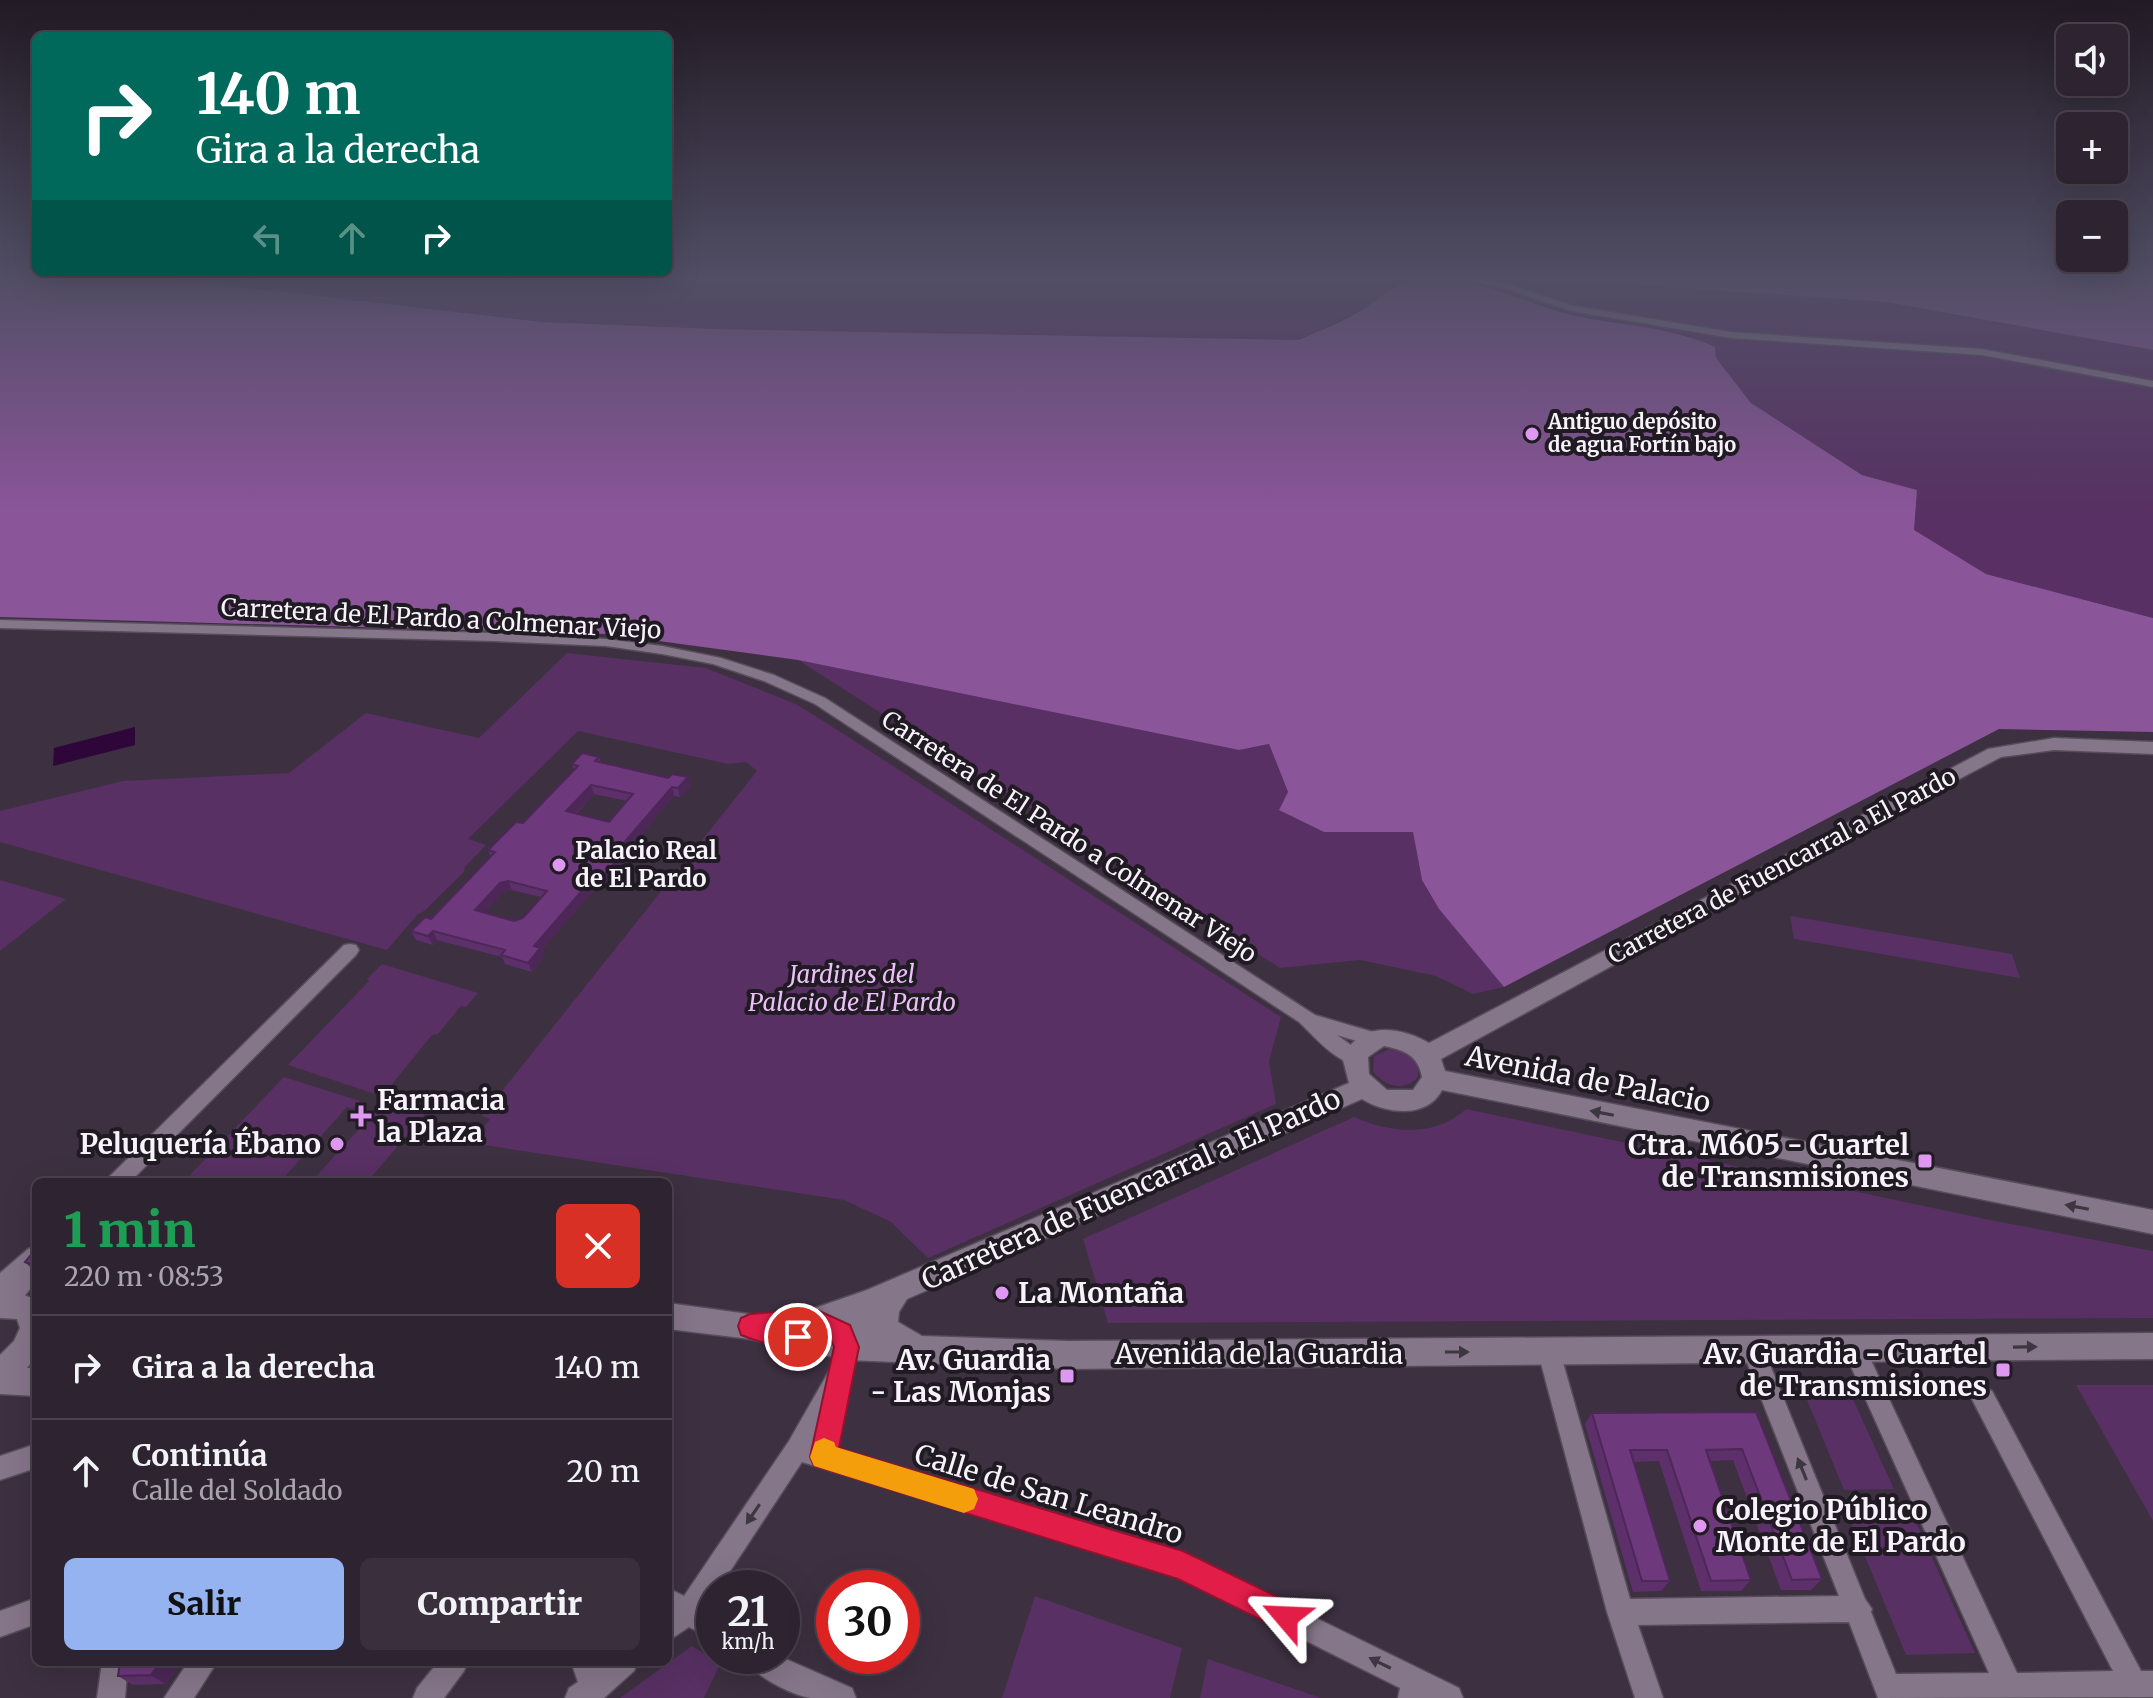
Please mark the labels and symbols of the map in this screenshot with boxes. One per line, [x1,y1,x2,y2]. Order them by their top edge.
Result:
place label: Antiguo depósito de agua Fortín bajo [1547,409,1736,457]
marker: Antiguo depósito de agua Fortín bajo [1523,425,1541,443]
street label: Carretera de El Pardo a Colmenar Viejo [220,591,662,646]
street label: Carretera de El Pardo a Colmenar Viejo [876,704,1263,970]
street label: Carretera de Fuencarral a El Pardo [1602,760,1961,971]
place label: Palacio Real de El Pardo [575,835,717,894]
marker: Palacio Real de El Pardo [550,856,568,874]
park label: Jardines del Palacio de El Pardo [748,959,956,1018]
street label: Avenida de Palacio [1462,1037,1714,1120]
street label: Carretera de Fuencarral a El Pardo [916,1080,1346,1298]
place label: Farmacia la Plaza [377,1082,505,1150]
one-way arrow [1589,1106,1614,1119]
marker: Farmacia la Plaza [352,1107,370,1125]
place label: Peluquería Ébano [80,1125,321,1162]
place label: Ctra. M605 - Cuartel de Transmisiones [1628,1127,1909,1195]
marker: Peluquería Ébano [328,1135,346,1153]
marker: Ctra. M605 - Cuartel de Transmisiones [1916,1152,1934,1170]
one-way arrow [2064,1200,2089,1212]
place label: La Montaña [1018,1275,1185,1311]
marker: La Montaña [993,1284,1011,1302]
pin [764,1303,832,1371]
street label: Avenida de la Guardia [1114,1336,1403,1372]
place label: Av. Guardia - Cuartel de Transmisiones [1703,1336,1987,1404]
one-way arrow [2013,1341,2038,1353]
place label: Av. Guardia - Las Monjas [870,1342,1051,1410]
one-way arrow [1445,1346,1470,1358]
marker: Av. Guardia - Cuartel de Transmisiones [1994,1361,2012,1379]
marker: Av. Guardia - Las Monjas [1058,1367,1076,1385]
street label: Calle de San Leandro [910,1436,1188,1552]
one-way arrow [1795,1457,1808,1481]
place label: Colegio Público Monte de El Pardo [1716,1492,1966,1560]
one-way arrow [746,1503,761,1524]
marker: Colegio Público Monte de El Pardo [1691,1517,1709,1535]
speed limit sign: 30 [816,1570,920,1674]
position arrow [1244,1575,1328,1659]
one-way arrow [1368,1657,1391,1670]

